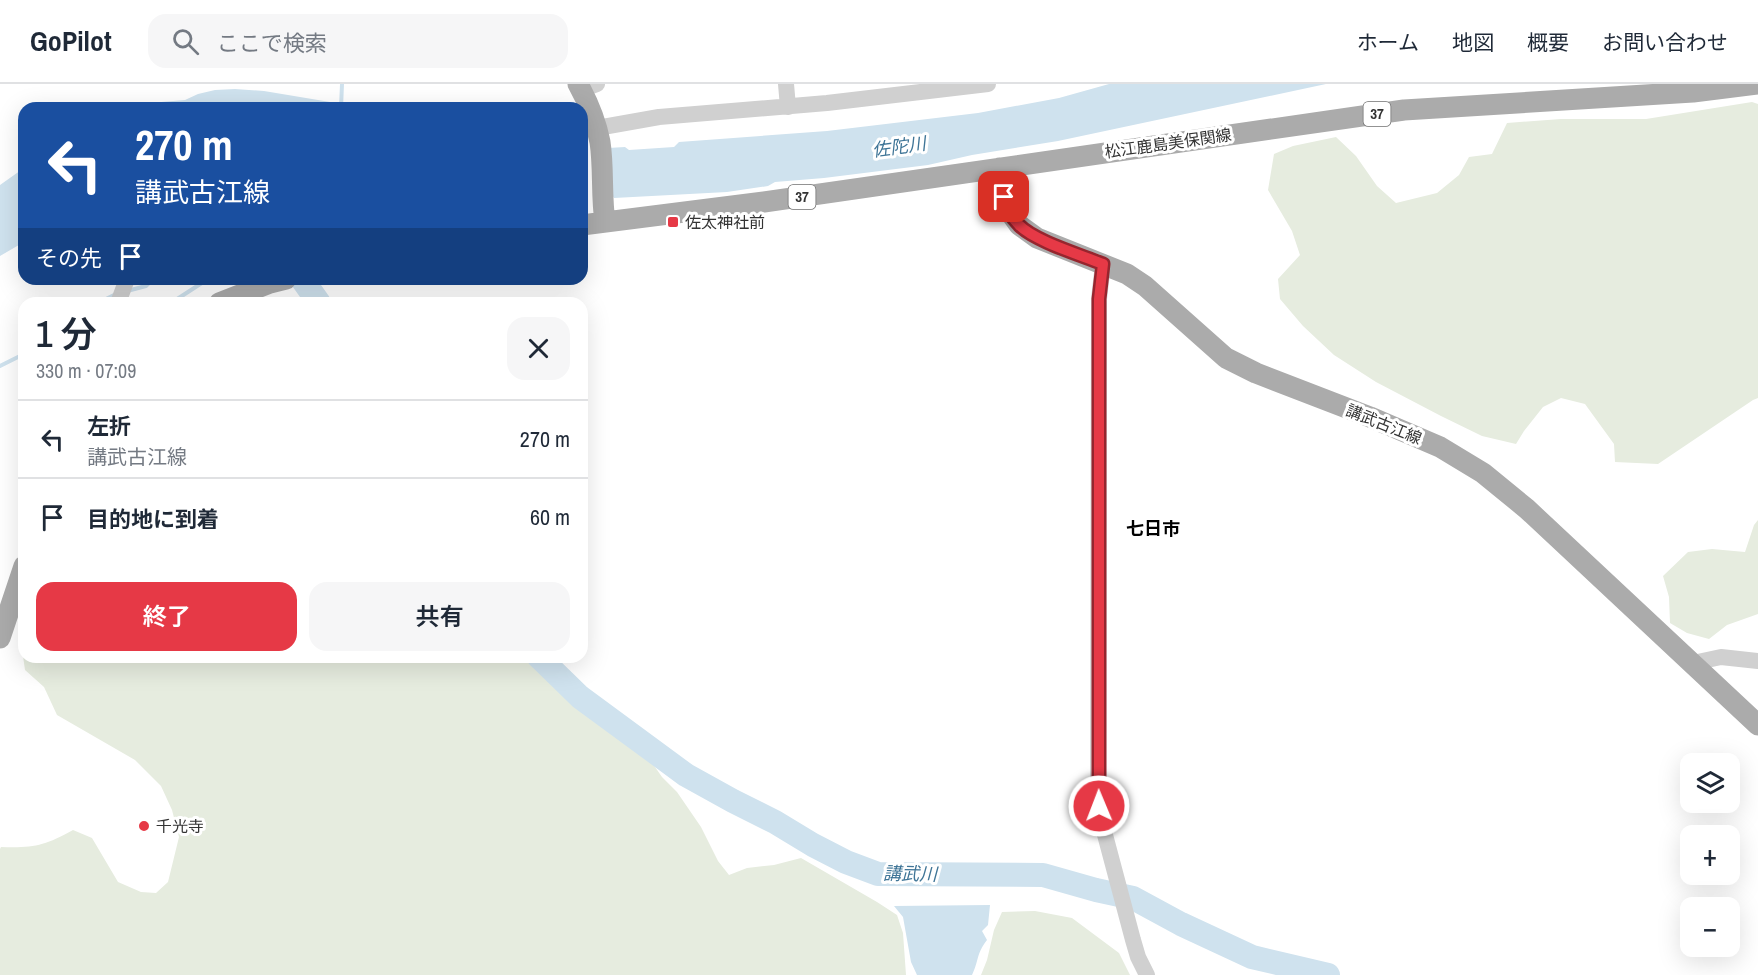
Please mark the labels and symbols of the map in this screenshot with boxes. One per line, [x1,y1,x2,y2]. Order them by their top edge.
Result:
road number: 37 [1364,102,1390,126]
street label: 松江鹿島美保関線 [1103,123,1233,163]
water label: 佐陀川 [870,130,929,163]
pin [978,171,1029,222]
road number: 37 [788,185,816,209]
place label: 佐太神社前 [685,211,765,233]
marker: 佐太神社前 [666,215,680,229]
street label: 講武古江線 [1343,399,1425,449]
district label: 七日市 [1126,516,1180,541]
position arrow [1067,774,1131,838]
place label: 千光寺 [156,815,204,837]
marker: 千光寺 [137,819,151,833]
water label: 講武川 [883,861,939,887]

